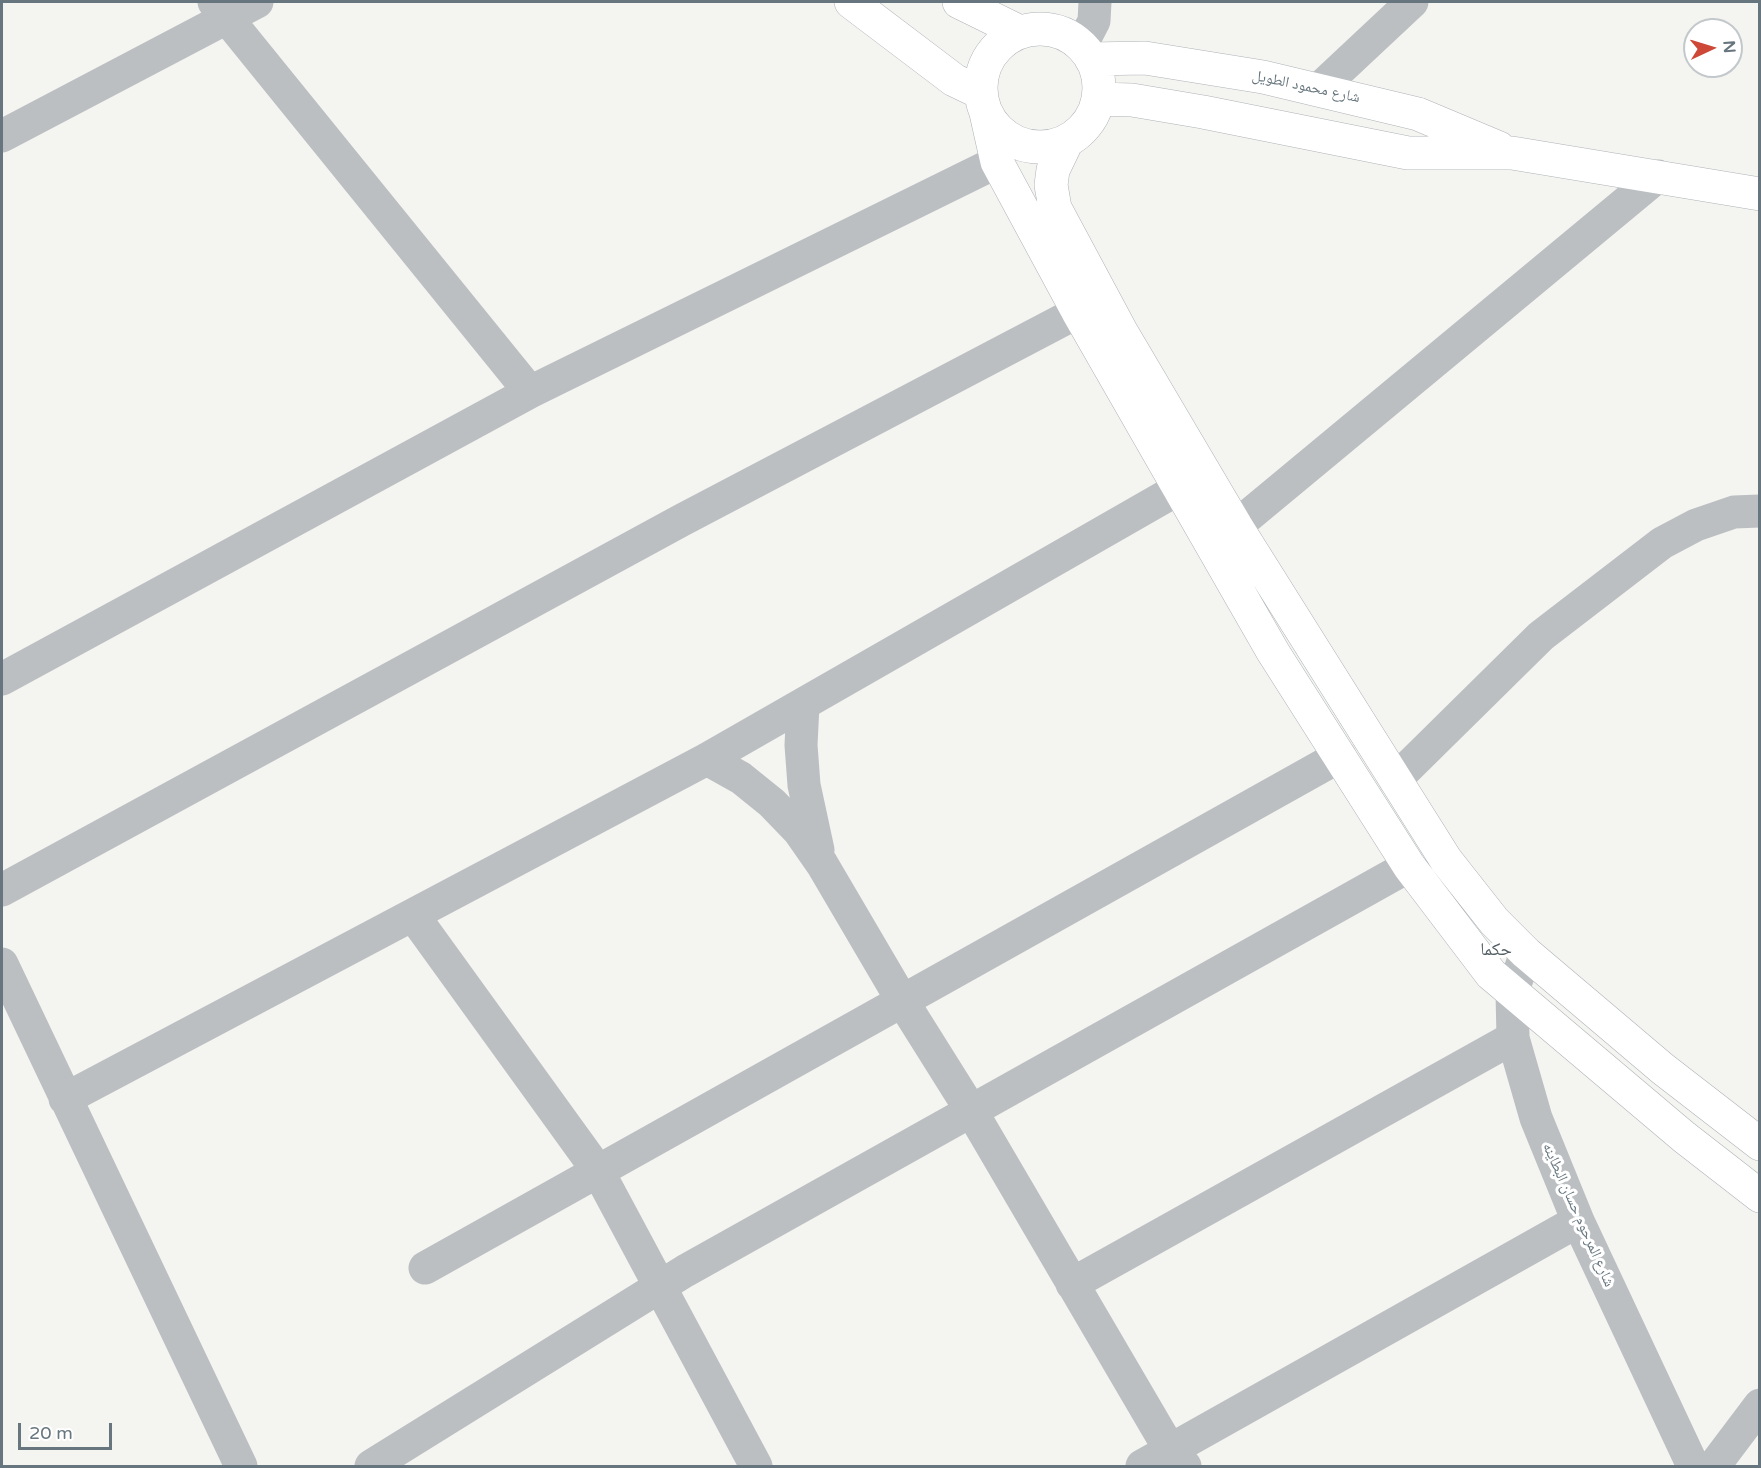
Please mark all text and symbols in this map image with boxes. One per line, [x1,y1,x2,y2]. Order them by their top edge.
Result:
north arrow [1683,18,1743,78]
text: N [1719,40,1739,54]
street label: شارع محمود الطويل [1250,67,1362,107]
district label: حكما [1480,939,1512,961]
street label: شارع المرحوم حسان البطاينه [1538,1140,1618,1290]
scale bar [21,1411,116,1449]
text: 20 m [29,1422,73,1444]

